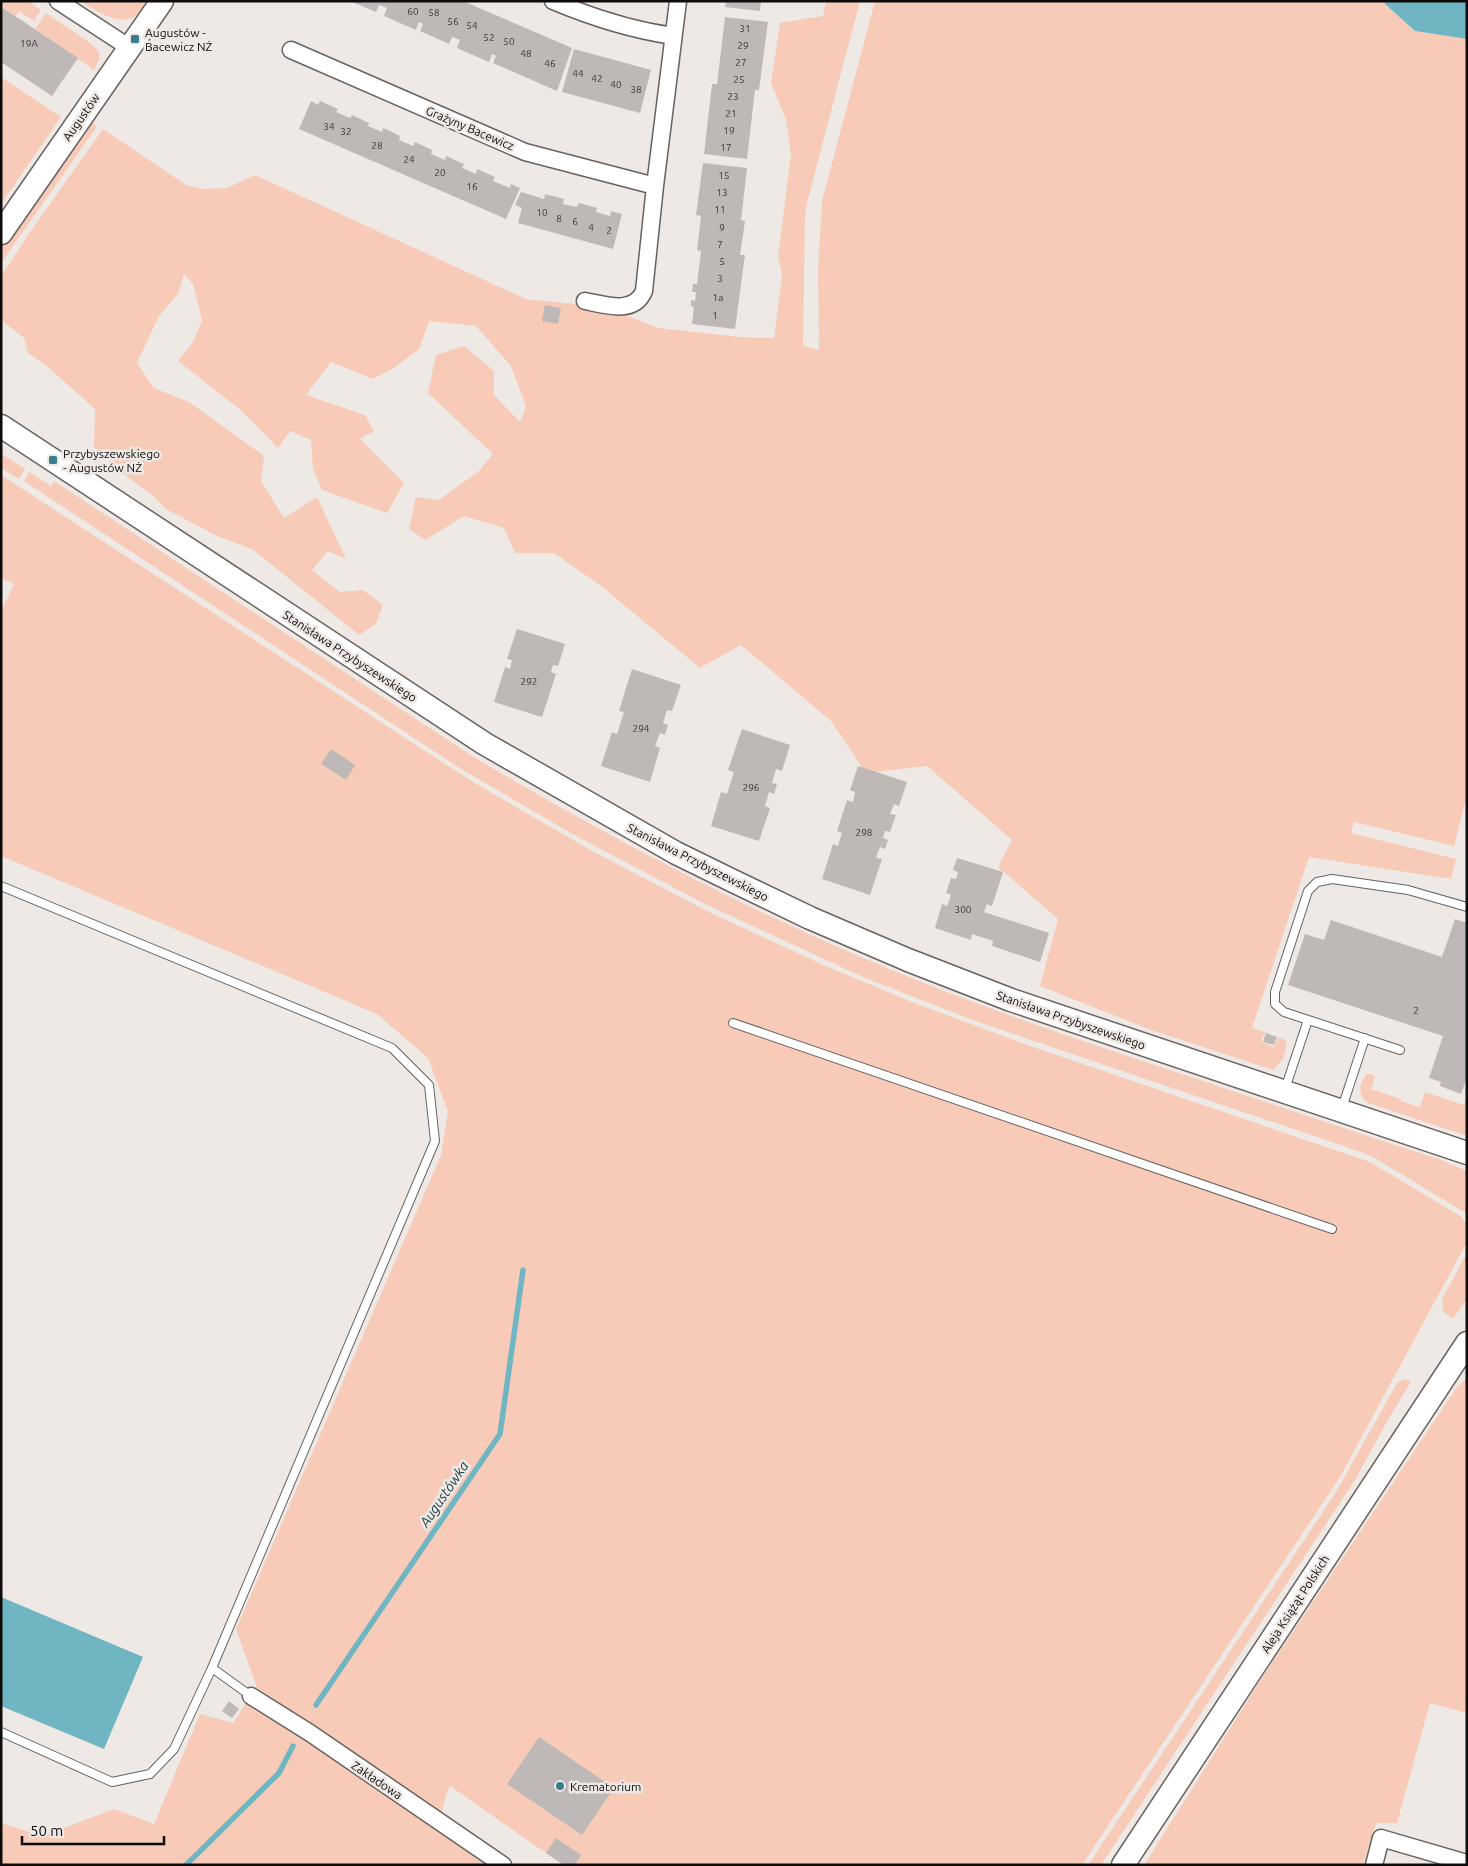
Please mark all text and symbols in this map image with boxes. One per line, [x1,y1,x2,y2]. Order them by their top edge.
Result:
house number: 60 [407,6,419,17]
house number: 58 [428,7,440,18]
house number: 56 [447,16,459,27]
house number: 54 [466,20,478,31]
house number: 31 [739,23,751,34]
place label: Augustów - Bacewicz NŻ [145,26,213,53]
house number: 52 [483,32,495,43]
marker: Augustów - Bacewicz NŻ [129,33,141,45]
house number: 50 [503,36,515,47]
house number: 19A [20,38,38,49]
house number: 29 [737,40,749,51]
house number: 48 [520,48,532,59]
house number: 27 [735,57,747,68]
house number: 46 [544,58,556,69]
house number: 44 [572,68,584,79]
house number: 42 [591,73,603,84]
house number: 25 [733,74,745,85]
house number: 40 [610,79,622,90]
house number: 38 [630,84,642,95]
street label: Augustów [60,90,102,143]
house number: 23 [727,91,739,102]
street label: Grażyny Bacewicz [424,104,517,153]
house number: 21 [725,108,737,119]
house number: 34 [323,121,335,132]
house number: 19 [723,125,735,136]
house number: 32 [340,126,352,137]
house number: 28 [371,140,383,151]
house number: 17 [720,142,732,153]
house number: 24 [403,154,415,165]
house number: 20 [434,167,446,178]
house number: 15 [718,170,730,181]
house number: 16 [466,181,478,192]
house number: 13 [716,187,728,198]
house number: 11 [714,204,726,215]
house number: 10 [536,207,548,218]
house number: 8 [556,213,562,224]
house number: 6 [572,216,578,227]
house number: 4 [588,222,594,233]
house number: 9 [719,222,725,233]
house number: 2 [606,225,612,236]
house number: 7 [717,239,723,250]
house number: 5 [719,256,725,267]
house number: 3 [717,273,723,284]
house number: 1a [713,292,723,303]
house number: 1 [712,310,718,321]
place label: Przybyszewskiego - Augustów NŻ [63,447,160,474]
marker: Przybyszewskiego - Augustów NŻ [47,454,59,466]
street label: Stanisława Przybyszewskiego [281,608,419,704]
house number: 292 [521,676,537,687]
house number: 294 [633,723,650,734]
house number: 296 [743,782,760,793]
street label: Stanisława Przybyszewskiego [625,821,771,903]
house number: 298 [856,827,873,838]
house number: 300 [955,904,972,915]
street label: Stanisława Przybyszewskiego [995,988,1147,1052]
house number: 2 [1413,1005,1419,1016]
water label: Augustówka [416,1458,472,1531]
street label: Aleja Książąt Polskich [1258,1553,1332,1655]
street label: Zakładowa [349,1758,405,1802]
marker: Krematorium [554,1780,566,1792]
place label: Krematorium [570,1780,641,1793]
scale bar [22,1814,165,1846]
text: 50 m [30,1822,63,1839]

